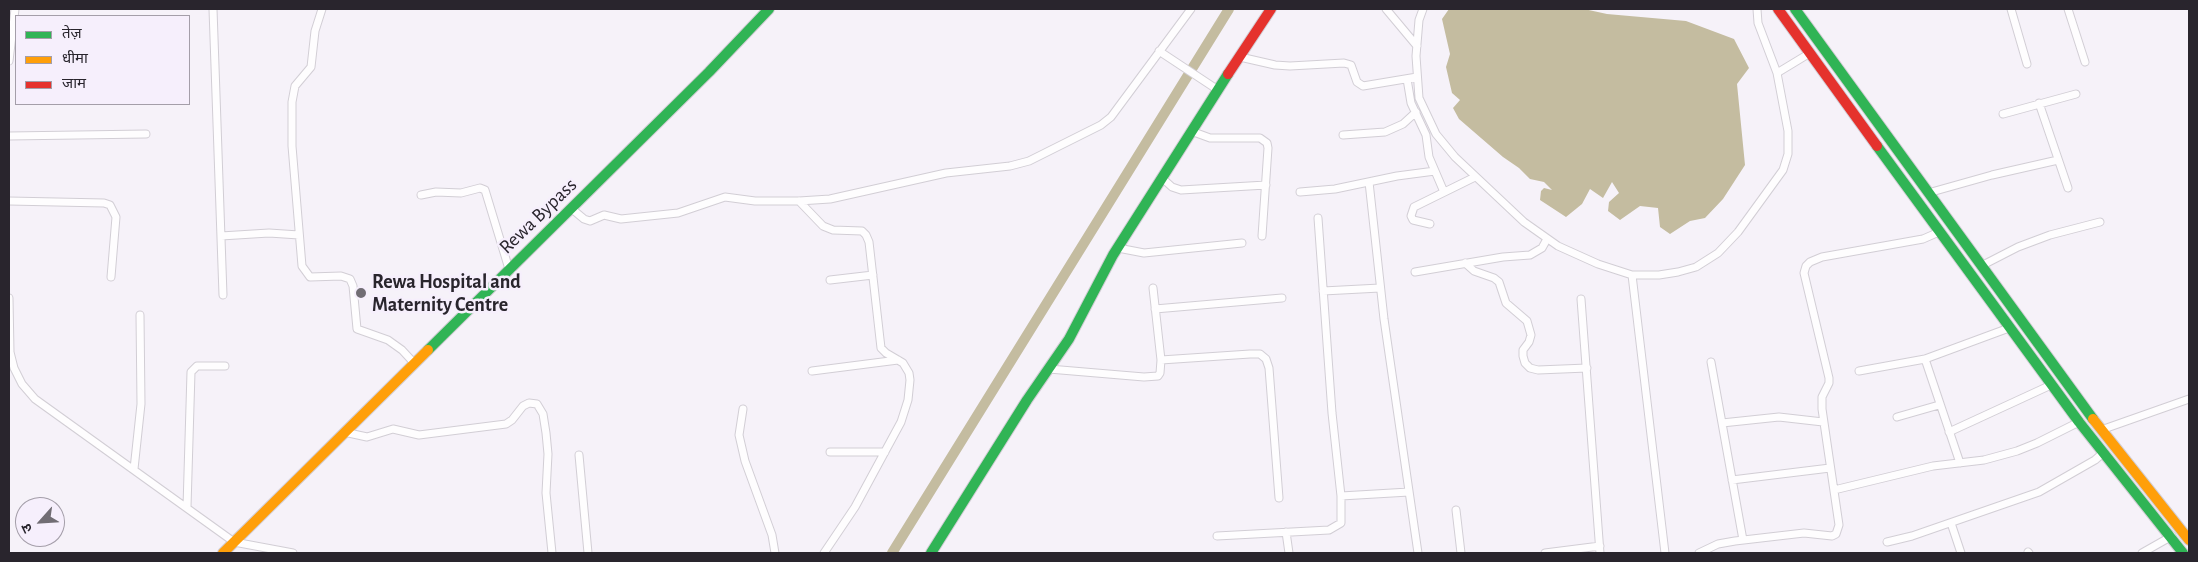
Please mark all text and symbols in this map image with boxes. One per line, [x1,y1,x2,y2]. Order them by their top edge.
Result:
legend [15,15,190,105]
text: तेज़ [62,26,82,41]
text: धीमा [62,51,88,66]
text: जाम [62,76,86,91]
street label: Rewa Bypass [494,173,582,259]
place label: Rewa Hospital and Maternity Centre [372,270,521,317]
marker: Rewa Hospital and Maternity Centre [354,286,368,300]
north arrow [15,497,65,547]
text: उ [19,521,36,535]

